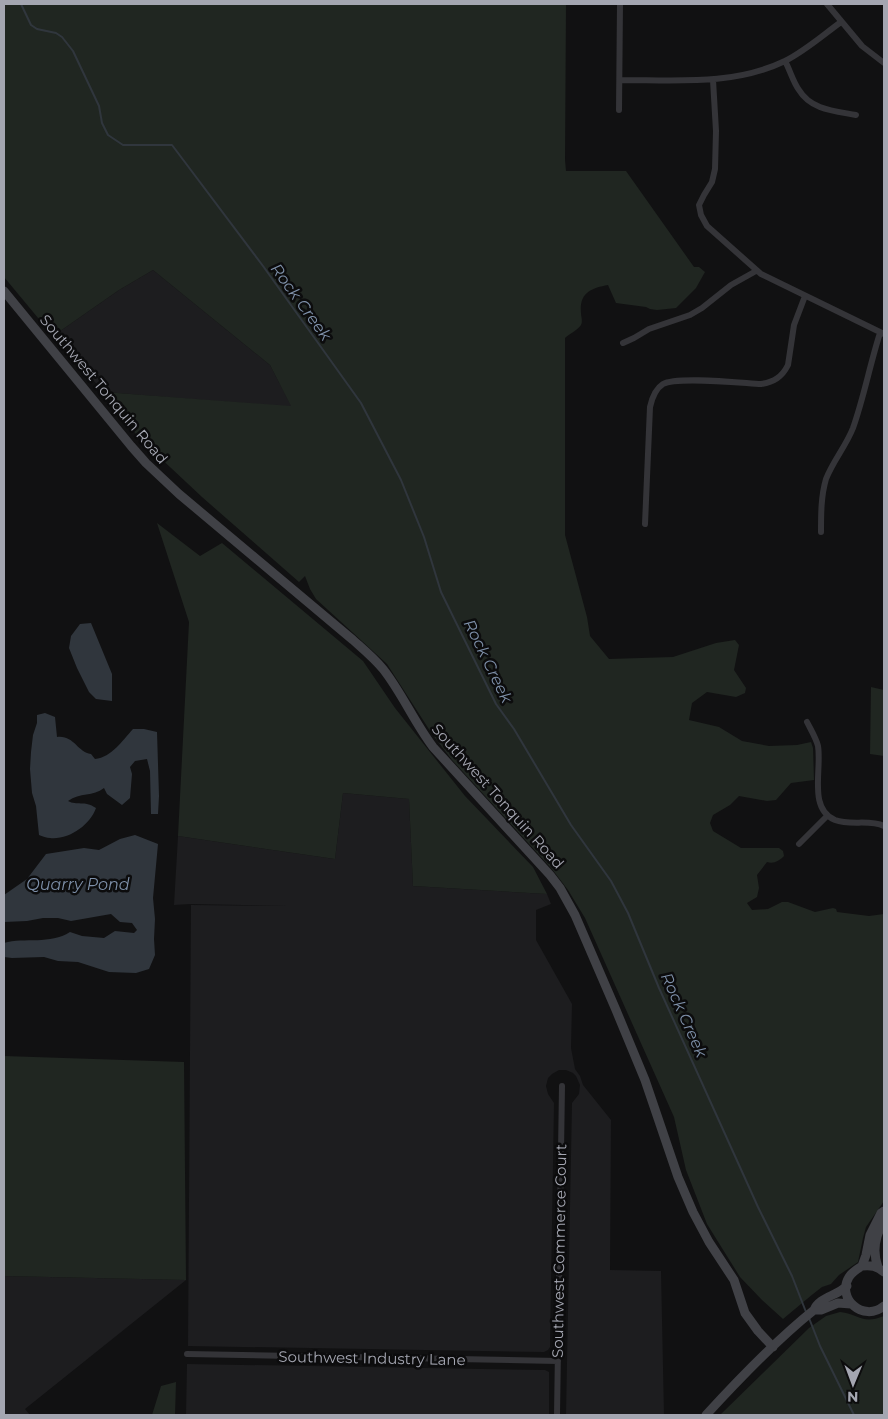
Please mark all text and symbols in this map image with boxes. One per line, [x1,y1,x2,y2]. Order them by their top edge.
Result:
water label: Rock Creek [267,260,336,345]
street label: Southwest Tonquin Road [36,310,172,468]
water label: Rock Creek [460,616,517,707]
street label: Southwest Tonquin Road [428,719,568,873]
water label: Quarry Pond [26,875,130,894]
water label: Rock Creek [657,970,712,1062]
street label: Southwest Commerce Court [548,1144,570,1358]
street label: Southwest Industry Lane [278,1347,466,1369]
north arrow [828,1359,878,1409]
text: N [847,1388,859,1406]

